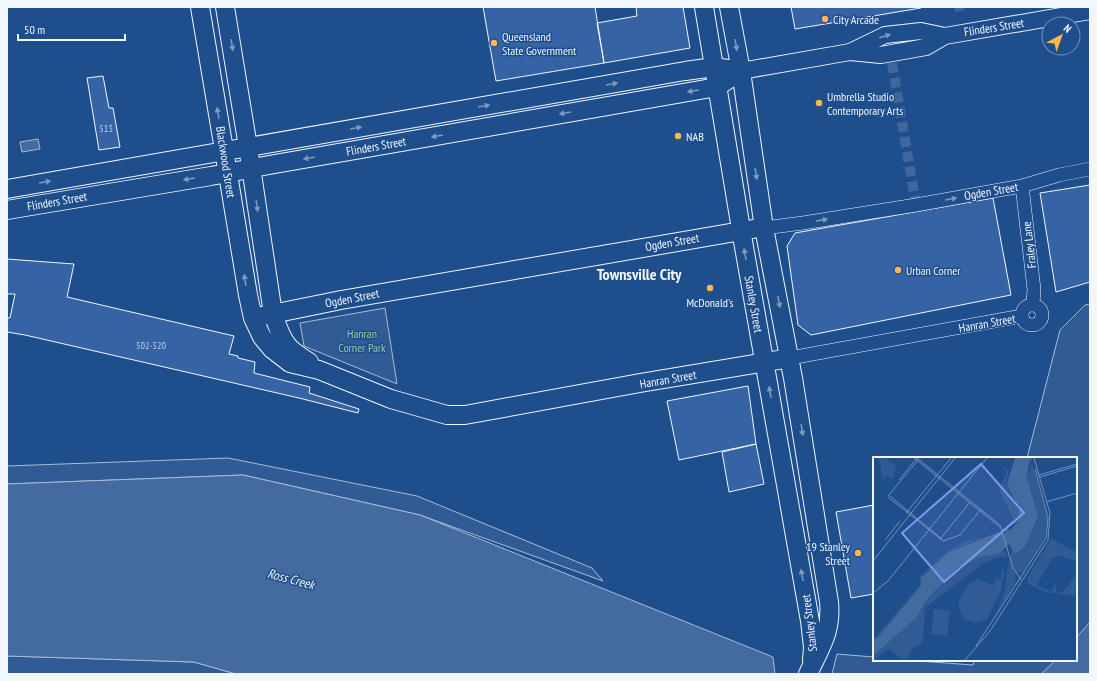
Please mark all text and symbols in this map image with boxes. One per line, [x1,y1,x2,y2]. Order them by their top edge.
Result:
place label: City Arcade [833,12,879,27]
marker: City Arcade [820,14,830,24]
street label: Flinders Street [963,15,1026,39]
scale bar [18,16,125,42]
north arrow [1041,16,1081,56]
text: N [1061,21,1074,36]
text: 50 m [24,22,45,37]
place label: Queensland State Government [502,29,577,58]
one-way arrow [879,33,891,39]
marker: Queensland State Government [489,38,499,48]
one-way arrow [229,39,235,52]
one-way arrow [733,39,739,51]
one-way arrow [606,81,618,87]
one-way arrow [687,88,699,94]
place label: Umbrella Studio Contemporary Arts [827,89,903,118]
marker: Umbrella Studio Contemporary Arts [814,98,824,108]
one-way arrow [478,103,490,109]
one-way arrow [215,107,221,119]
one-way arrow [559,110,571,116]
house number: 513 [99,122,113,135]
street label: Blackwood Street [213,125,239,199]
one-way arrow [350,125,362,131]
place label: NAB [686,129,704,144]
marker: NAB [673,131,683,141]
street label: Flinders Street [345,133,408,159]
one-way arrow [431,133,443,139]
one-way arrow [303,155,315,161]
one-way arrow [753,168,759,180]
one-way arrow [183,176,195,182]
one-way arrow [39,179,52,185]
street label: Ogden Street [963,179,1020,203]
street label: Flinders Street [26,188,89,214]
one-way arrow [944,196,957,202]
one-way arrow [254,200,260,212]
one-way arrow [816,217,828,223]
street label: Fraley Lane [1019,221,1039,269]
street label: Ogden Street [644,230,701,254]
one-way arrow [742,248,748,260]
place label: Urban Corner [906,263,961,278]
district label: Townsville City [597,264,682,284]
marker: Urban Corner [893,265,903,275]
one-way arrow [242,273,248,286]
street label: Stanley Street [742,274,767,334]
marker: McDonald's [705,283,715,293]
street label: Ogden Street [324,285,381,311]
place label: McDonald's [686,295,734,310]
one-way arrow [776,296,782,308]
street label: Hanran Street [958,311,1017,335]
park label: Hanran Corner Park [338,326,386,355]
house number: 502-520 [136,339,166,352]
street label: Hanran Street [639,367,698,391]
one-way arrow [766,386,772,398]
one-way arrow [799,424,805,436]
inset map [873,457,1077,661]
place label: 19 Stanley Street [806,539,851,568]
marker: 19 Stanley Street [853,548,863,558]
water label: Ross Creek [266,565,318,594]
one-way arrow [799,569,805,581]
street label: Stanley Street [798,593,820,653]

